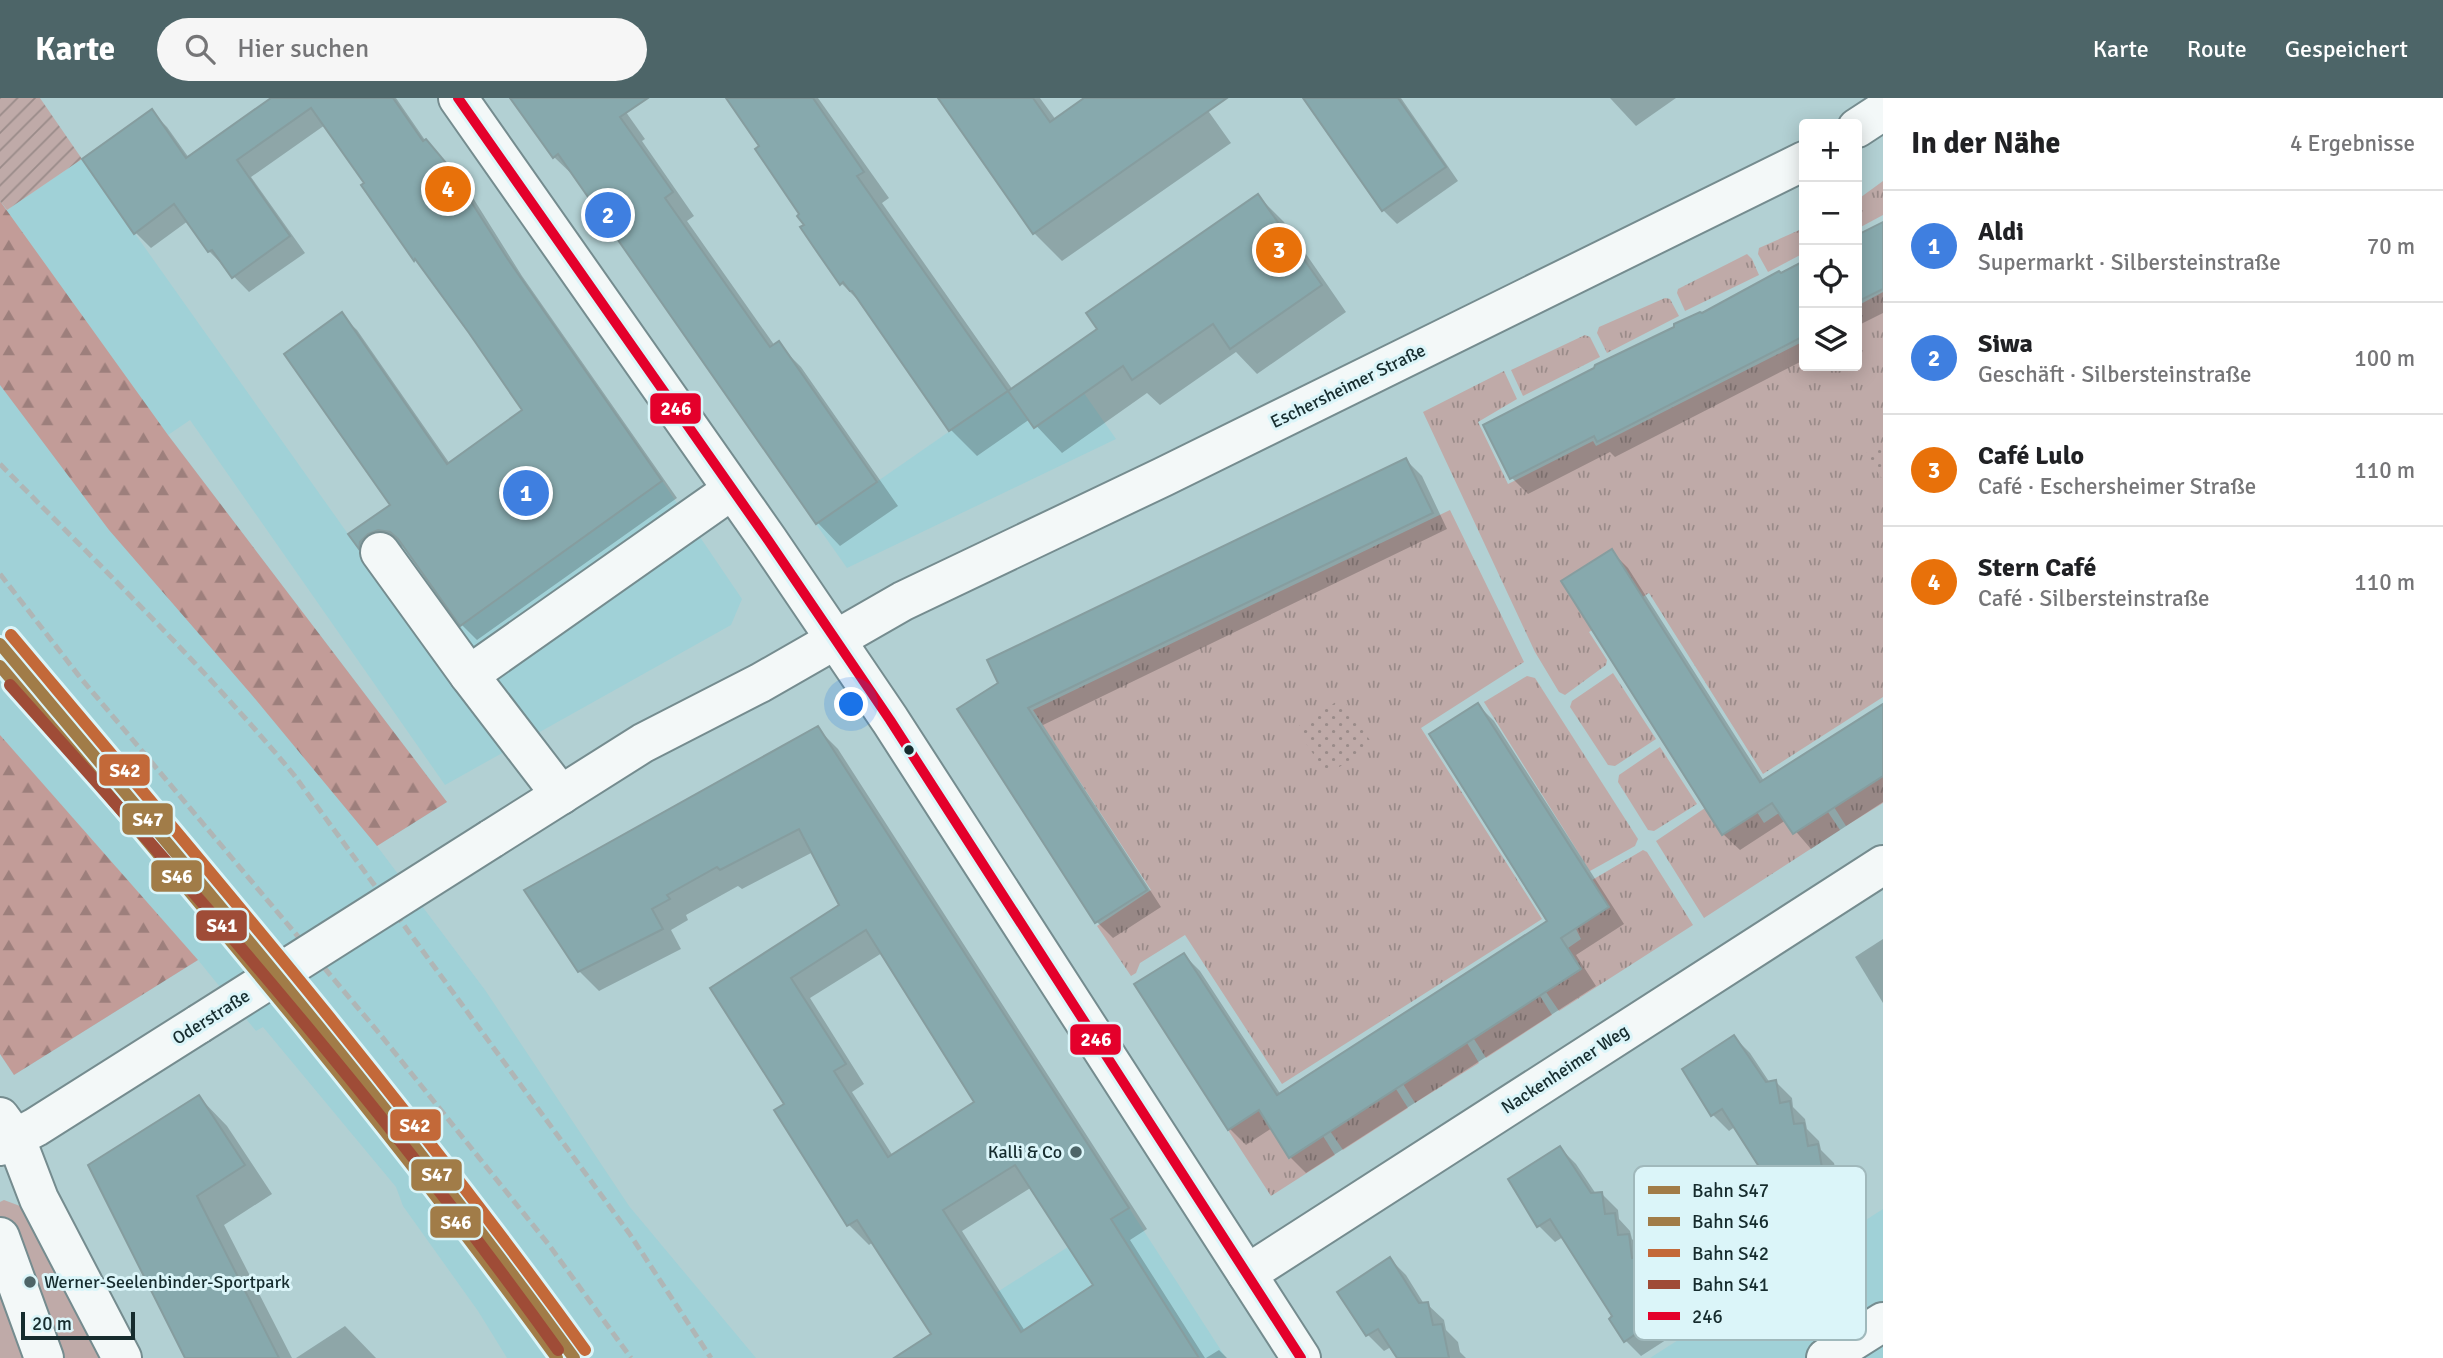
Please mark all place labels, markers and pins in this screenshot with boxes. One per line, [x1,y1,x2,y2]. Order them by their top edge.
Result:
pin: 4 [425,163,471,215]
pin: 2 [585,189,631,241]
pin: 3 [1256,224,1302,276]
pin: 1 [503,467,549,519]
unlabelled marker [902,743,916,757]
place label: Kalli & Co [988,1141,1062,1163]
marker: Kalli & Co [1068,1144,1084,1160]
place label: Werner-Seelenbinder-Sportpark [44,1271,290,1293]
marker: Werner-Seelenbinder-Sportpark [22,1274,38,1290]

